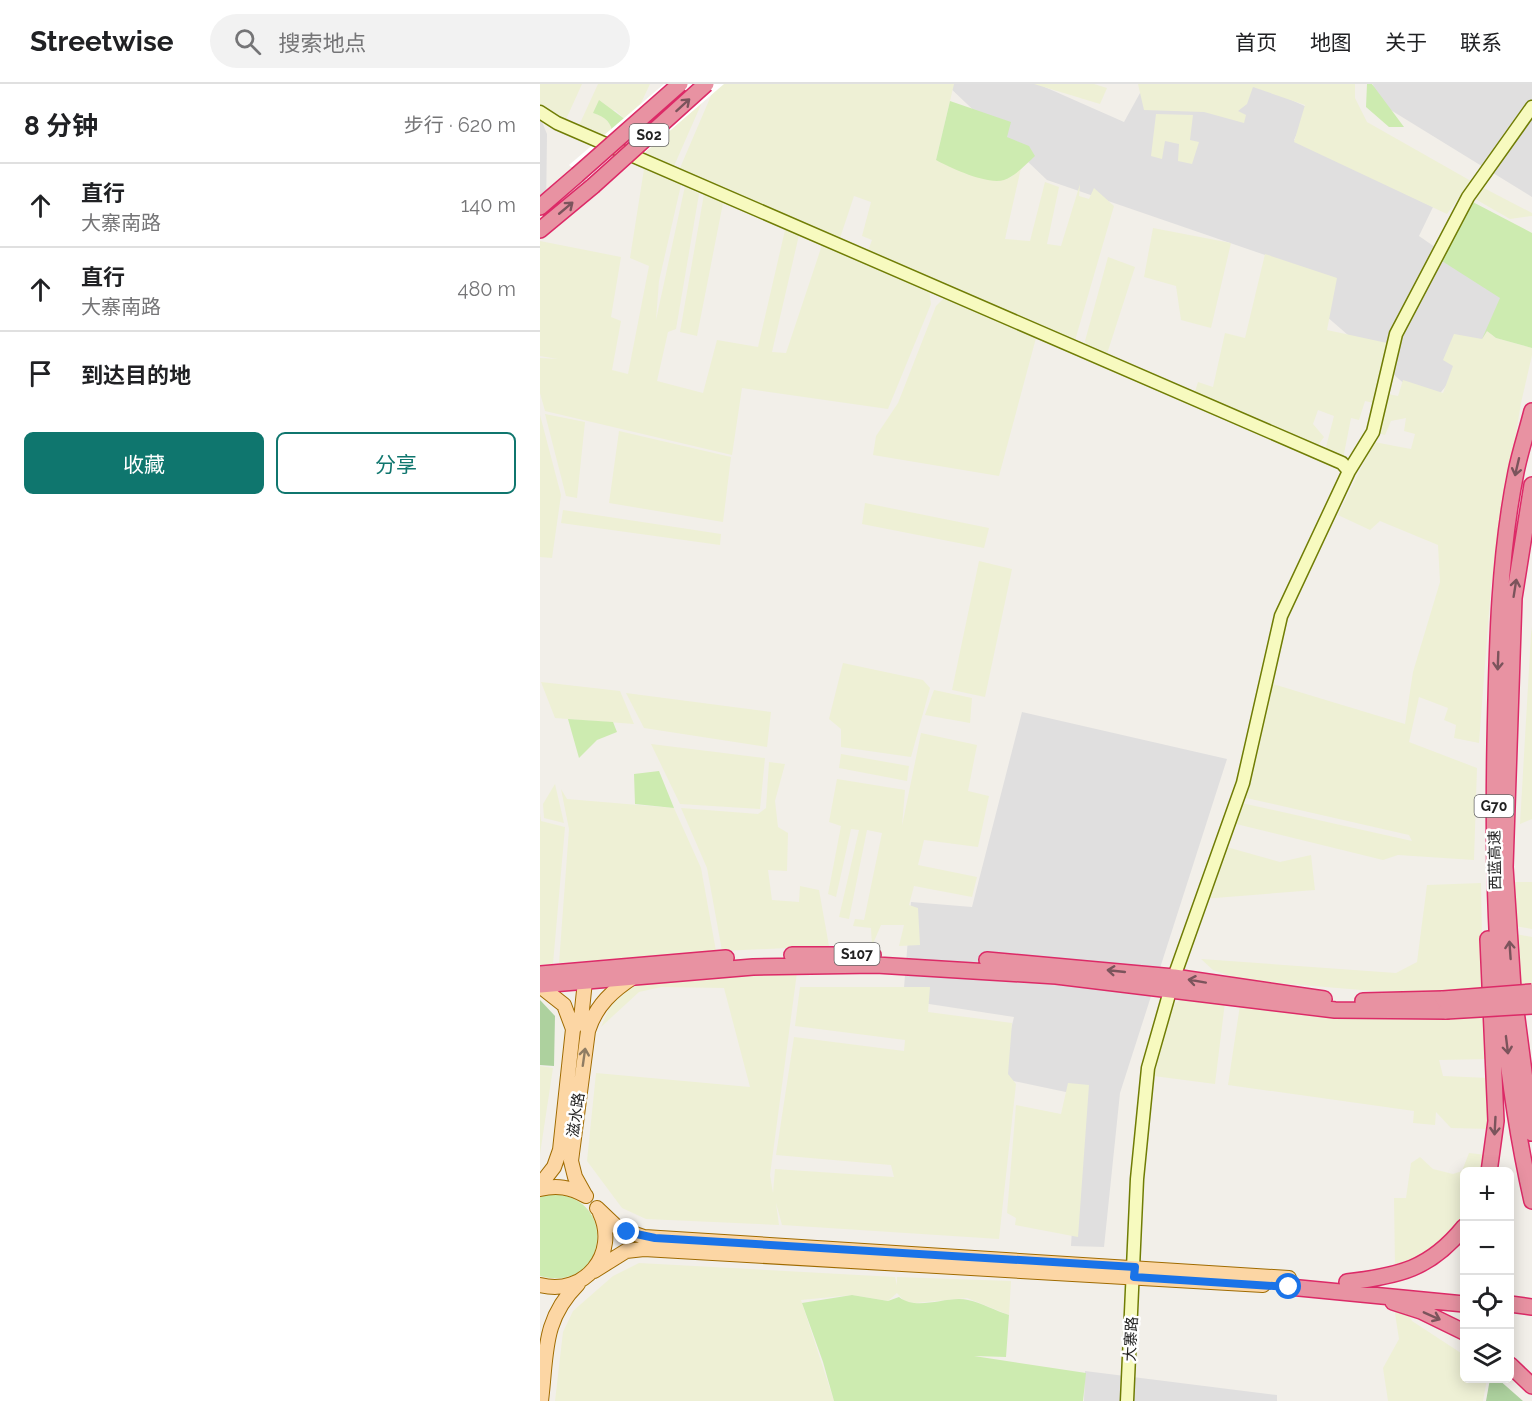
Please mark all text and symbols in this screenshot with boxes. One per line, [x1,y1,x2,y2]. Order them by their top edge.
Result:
search box [210,14,630,68]
text: Streetwise [30,25,174,58]
icon: search [231,25,264,58]
text: 搜索地点 [279,30,367,56]
text: 首页 [1235,30,1277,55]
text: 地图 [1310,30,1352,55]
text: 关于 [1385,30,1427,55]
text: 联系 [1460,30,1502,55]
one-way arrow [675,98,690,112]
text: 8 分钟 [24,111,98,141]
text: 步行 · 620 m [404,113,516,137]
road number: S02 [630,124,668,146]
text: 直行 [81,180,125,206]
icon: ahead [24,189,57,222]
text: 140 m [461,193,516,217]
one-way arrow [558,201,573,215]
text: 大寨南路 [81,211,161,235]
text: 直行 [81,264,125,290]
icon: ahead [24,273,57,306]
text: 480 m [458,277,516,301]
text: 大寨南路 [81,295,161,319]
icon: arrive [24,357,57,390]
text: 到达目的地 [81,362,191,388]
button: 收藏 [24,432,264,494]
button: 分享 [276,432,516,494]
one-way arrow [1511,458,1523,477]
one-way arrow [1510,578,1521,598]
one-way arrow [1492,651,1503,671]
road number: G70 [1474,795,1514,817]
street label: 西蓝高速 [1485,830,1505,890]
one-way arrow [1505,941,1516,961]
road number: S107 [834,943,880,965]
one-way arrow [1106,965,1126,976]
one-way arrow [1188,975,1208,986]
one-way arrow [1502,1034,1513,1054]
one-way arrow [579,1047,590,1067]
street label: 滋水路 [564,1091,588,1139]
one-way arrow [1489,1116,1500,1136]
map controls [1460,1167,1514,1383]
button: + [1460,1167,1514,1221]
route end [613,1218,639,1244]
button: − [1460,1221,1514,1275]
route start [1275,1273,1301,1299]
button: locate [1460,1275,1514,1329]
one-way arrow [1422,1310,1440,1322]
street label: 大寨路 [1121,1316,1141,1362]
button: layers [1460,1329,1514,1383]

